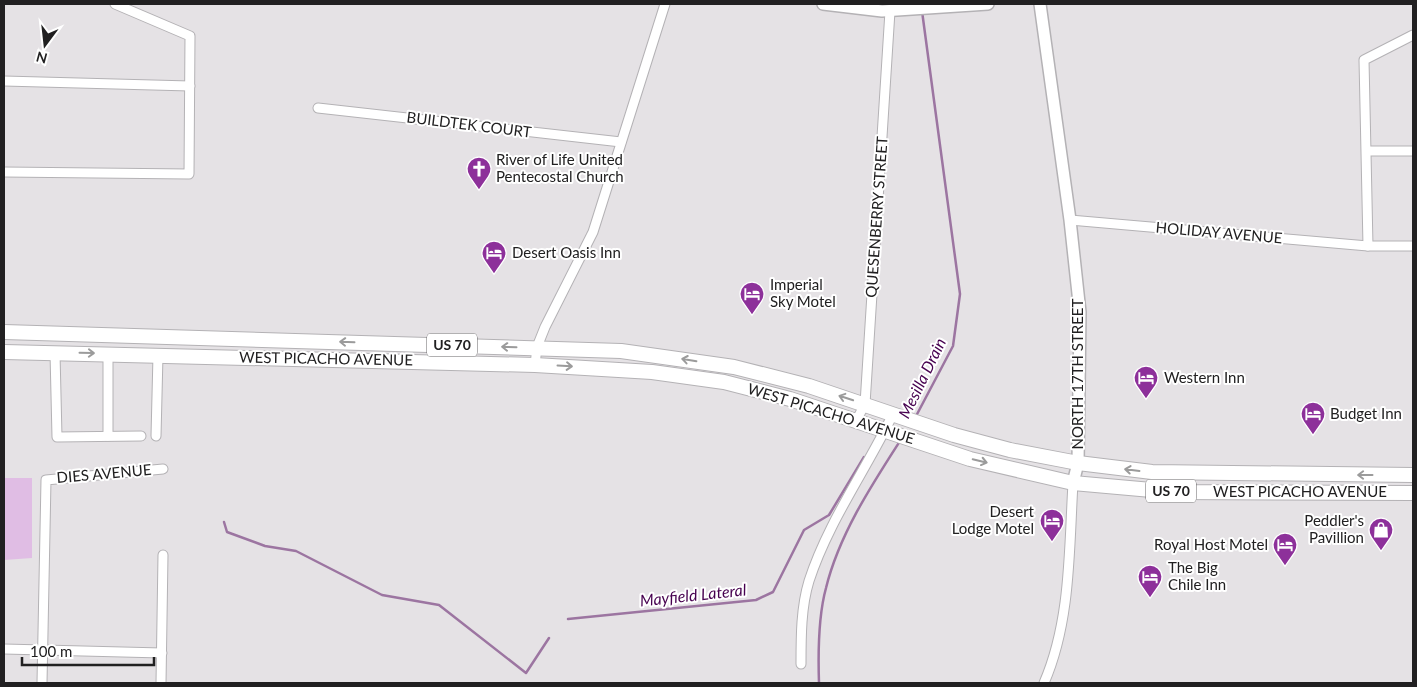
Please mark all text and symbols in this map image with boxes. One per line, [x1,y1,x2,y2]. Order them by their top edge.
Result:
north arrow [20,20,70,70]
text: N [34,48,49,68]
street label: BUILDTEK COURT [406,107,533,141]
street label: QUESENBERRY STREET [861,135,891,298]
place label: River of Life United Pentecostal Church [496,150,624,185]
church icon: River of Life United Pentecostal Church [466,156,492,190]
street label: HOLIDAY AVENUE [1155,218,1283,247]
hotel icon: Desert Oasis Inn [481,240,507,274]
place label: Desert Oasis Inn [512,243,621,261]
place label: Imperial Sky Motel [770,275,836,310]
hotel icon: Imperial Sky Motel [739,281,765,315]
street label: NORTH 17TH STREET [1068,298,1086,449]
road number: US 70 [427,334,477,356]
water label: Mesilla Drain [894,335,949,421]
one-way arrow [339,337,356,347]
one-way arrow [502,342,518,352]
street label: WEST PICACHO AVENUE [239,347,413,369]
one-way arrow [79,349,95,358]
one-way arrow [681,354,697,364]
one-way arrow [557,362,573,371]
hotel icon: Western Inn [1133,365,1159,399]
place label: Western Inn [1164,368,1245,386]
street label: WEST PICACHO AVENUE [746,379,917,447]
one-way arrow [839,393,855,402]
hotel icon: Budget Inn [1300,401,1326,435]
place label: Budget Inn [1330,404,1402,422]
one-way arrow [971,457,987,466]
street label: DIES AVENUE [56,460,152,486]
one-way arrow [1124,465,1140,475]
one-way arrow [1357,470,1373,480]
road number: US 70 [1146,480,1196,502]
street label: WEST PICACHO AVENUE [1213,482,1387,500]
place label: Desert Lodge Motel [952,502,1035,537]
hotel icon: Desert Lodge Motel [1039,508,1065,542]
place label: Peddler's Pavillion [1304,511,1364,546]
shop icon: Peddler's Pavillion [1368,517,1394,551]
hotel icon: Royal Host Motel [1272,532,1298,566]
place label: Royal Host Motel [1154,535,1268,553]
place label: The Big Chile Inn [1168,558,1226,593]
hotel icon: The Big Chile Inn [1137,564,1163,598]
water label: Mayfield Lateral [639,579,747,610]
scale bar [22,634,155,666]
text: 100 m [30,642,72,660]

